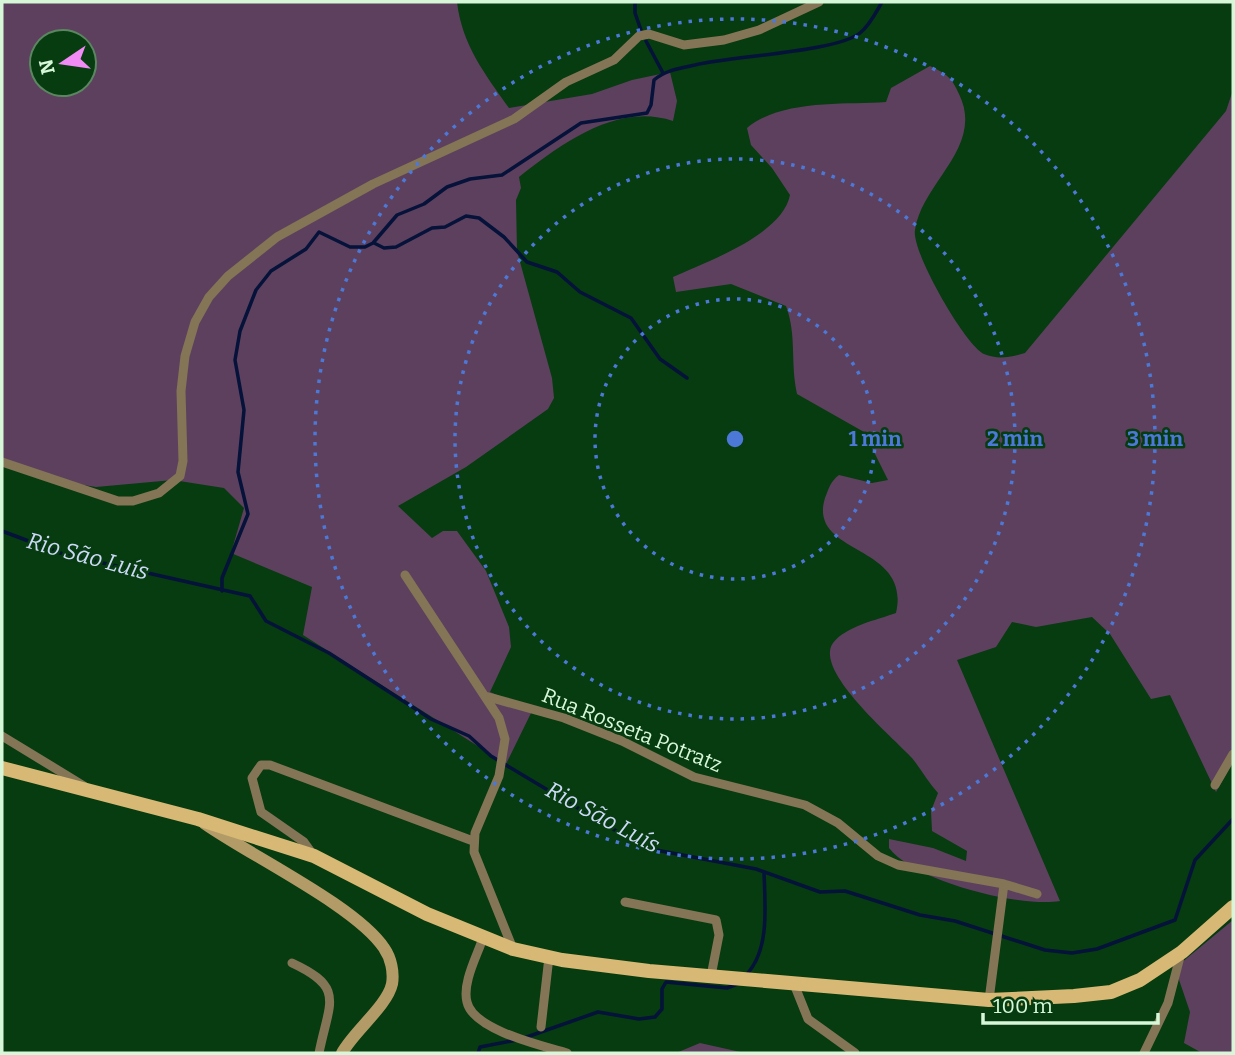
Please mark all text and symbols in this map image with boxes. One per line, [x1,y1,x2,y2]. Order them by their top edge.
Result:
north arrow [28,28,98,98]
text: N [34,57,60,76]
text: 1 min [848,426,902,452]
text: 2 min [987,426,1043,452]
text: 3 min [1127,426,1184,452]
centre of rings [723,427,747,451]
water label: Rio São Luís [24,526,152,586]
street label: Rua Rosseta Potratz [538,682,726,778]
water label: Rio São Luís [541,775,665,859]
scale bar [983,982,1158,1026]
text: 100 m [993,993,1053,1019]

